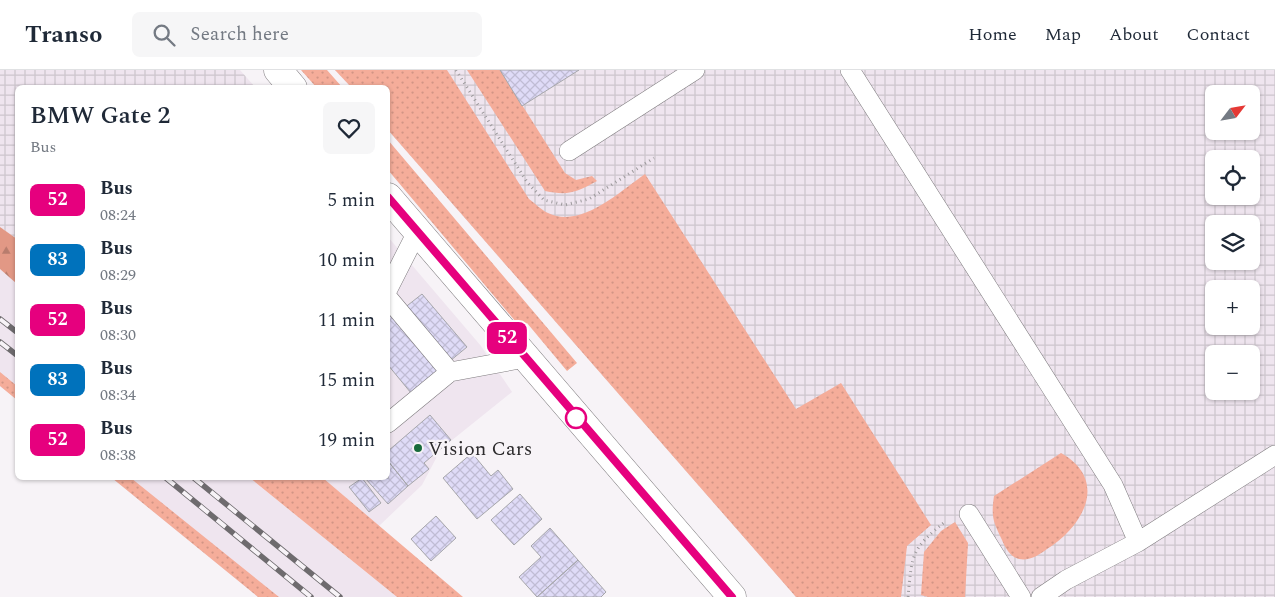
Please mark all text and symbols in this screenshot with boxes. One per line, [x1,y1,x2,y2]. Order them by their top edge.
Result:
search box [132,12,482,57]
text: Transo [25,17,102,53]
text: Search here [190,20,289,49]
icon: search [150,21,178,49]
text: Home [968,21,1017,48]
text: Map [1045,21,1081,48]
text: About [1109,21,1159,48]
text: Contact [1187,21,1250,48]
north arrow [1205,85,1260,140]
map controls [1205,85,1260,400]
text: BMW Gate 2 [30,98,170,134]
button: heart [323,102,375,154]
text: Bus [30,135,56,159]
button: locate [1205,150,1260,205]
text: Bus [100,174,133,203]
text: 52 [47,186,68,213]
text: 5 min [327,186,375,215]
text: 08:24 [100,203,136,227]
button: layers [1205,215,1260,270]
text: Bus [100,234,133,263]
text: 83 [47,246,68,273]
text: 10 min [318,246,375,275]
text: 08:29 [100,263,136,287]
button: + [1205,280,1260,335]
text: Bus [100,294,133,323]
text: 52 [47,306,68,333]
text: 11 min [318,306,375,335]
line badge: 52 [484,322,530,354]
text: 08:30 [100,323,136,347]
text: 52 [497,324,517,351]
button: − [1205,345,1260,400]
text: Bus [100,354,133,383]
text: 83 [47,366,68,393]
text: 15 min [318,366,375,395]
text: 08:34 [100,383,136,407]
unlabelled marker [565,407,587,429]
text: Bus [100,414,133,443]
text: 52 [47,426,68,453]
text: 19 min [318,426,375,455]
place label: Vision Cars [428,434,532,464]
marker: Vision Cars [412,442,424,454]
text: 08:38 [100,443,136,467]

